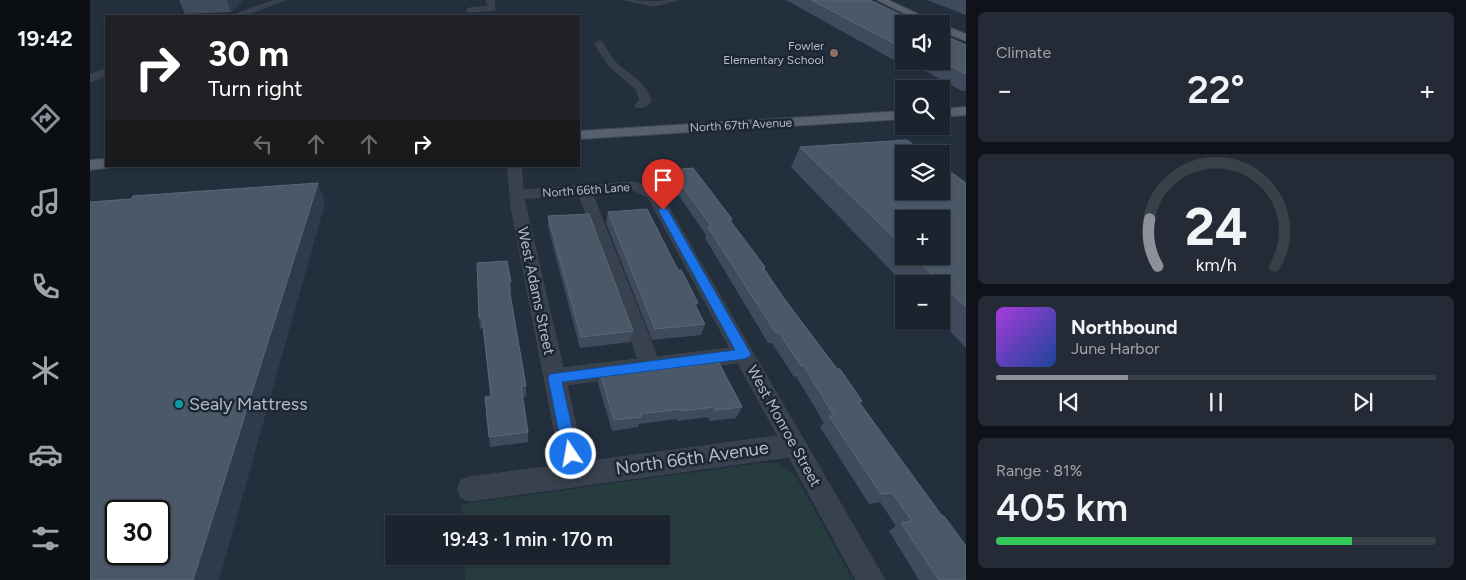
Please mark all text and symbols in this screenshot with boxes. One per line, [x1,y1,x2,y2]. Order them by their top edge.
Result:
map controls [895,15,950,330]
button: sound [895,15,950,70]
text: 19:42 [17,25,73,52]
text: 30 m [208,33,289,75]
icon: right [125,35,190,100]
place label: Fowler Elementary School [723,39,824,67]
text: Climate [996,43,1051,62]
marker: Fowler Elementary School [828,47,840,59]
text: 22° [1187,67,1245,113]
text: − [996,73,1013,107]
text: + [1419,73,1436,107]
text: Turn right [208,75,303,102]
button: search [895,80,950,135]
icon: directions [28,101,63,136]
street label: North 67th Avenue [689,115,793,135]
icon: left [249,130,277,158]
icon: ahead [302,130,330,158]
icon: ahead [355,130,383,158]
icon: right [408,130,436,158]
button: layers [895,145,950,200]
pin [642,159,684,210]
icon: arrive [649,166,677,194]
street label: North 66th Lane [542,180,631,200]
icon: music [28,185,63,220]
text: 24 [1184,196,1248,258]
button: + [895,210,950,265]
street label: West Adams Street [514,225,558,357]
text: km/h [1196,254,1236,275]
icon: phone [28,269,63,304]
button: − [895,275,950,330]
text: Northbound [1071,316,1178,339]
text: June Harbor [1071,339,1159,358]
icon: climate [28,353,63,388]
street label: West Monroe Street [743,362,825,490]
icon: previous [1055,388,1083,416]
icon: pause [1202,388,1230,416]
icon: next [1349,388,1377,416]
place label: Sealy Mattress [189,393,308,415]
marker: Sealy Mattress [173,398,185,410]
position arrow [544,427,596,479]
street label: North 66th Avenue [614,436,770,480]
icon: car [28,437,63,472]
text: Range · 81% [996,461,1082,480]
text: 405 km [996,485,1128,531]
speed limit sign: 30 [105,500,170,565]
icon: filters [28,521,63,556]
text: 19:43 · 1 min · 170 m [442,528,613,551]

